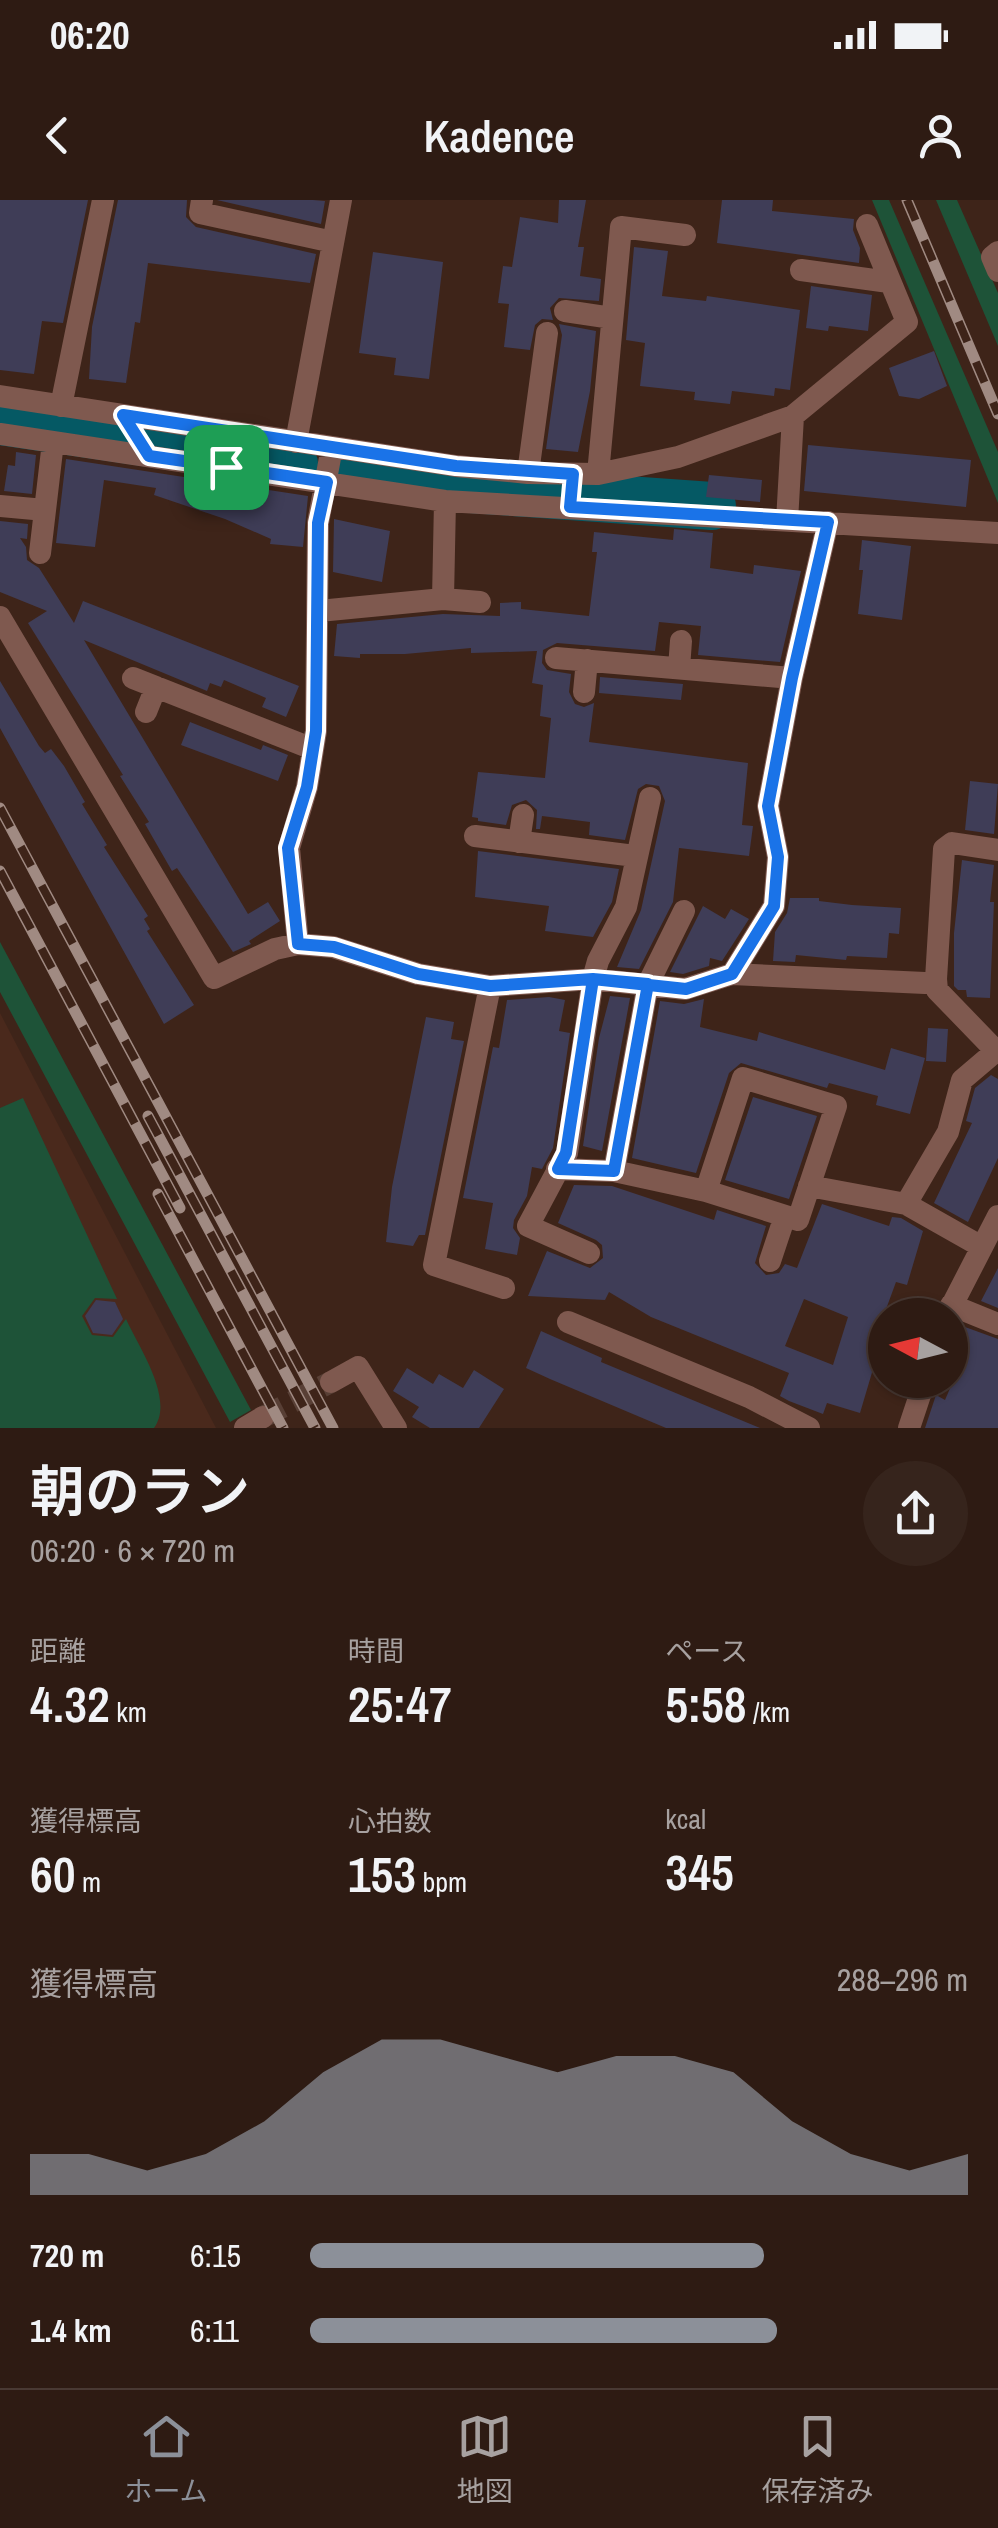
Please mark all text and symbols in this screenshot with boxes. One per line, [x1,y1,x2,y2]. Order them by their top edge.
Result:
text: 06:20 [50,10,130,61]
text: Kadence [423,105,575,166]
icon: back [30,108,85,163]
icon: person [913,108,968,163]
pin [184,425,269,510]
icon: arrive [199,440,254,495]
north arrow [868,1298,968,1398]
map controls [868,1298,968,1398]
text: 朝のラン [30,1454,250,1528]
button: share [863,1461,968,1566]
text: 06:20 · 6 × 720 m [30,1529,235,1572]
text: 距離 [30,1632,86,1670]
text: 時間 [348,1632,404,1670]
text: ペース [665,1632,748,1670]
text: 4.32 [30,1670,110,1738]
text: 25:47 [348,1670,452,1738]
text: 5:58 [665,1670,747,1738]
text: km [110,1693,147,1731]
text: /km [747,1693,790,1731]
text: kcal [665,1800,706,1838]
text: 獲得標高 [30,1802,142,1840]
text: 心拍数 [348,1802,432,1840]
text: 345 [665,1838,734,1906]
text: 60 [30,1840,76,1908]
text: 153 [348,1840,416,1908]
text: m [76,1863,101,1901]
text: bpm [416,1863,467,1901]
text: 288–296 m [837,1958,968,2001]
text: 獲得標高 [30,1962,158,2005]
text: 720 m [30,2234,104,2277]
text: 6:15 [190,2234,241,2277]
text: 1.4 km [30,2309,112,2352]
text: 6:11 [190,2309,239,2352]
tab: ホーム [124,2409,208,2510]
tab: 地図 [457,2409,513,2510]
tab: 保存済み [761,2409,874,2510]

